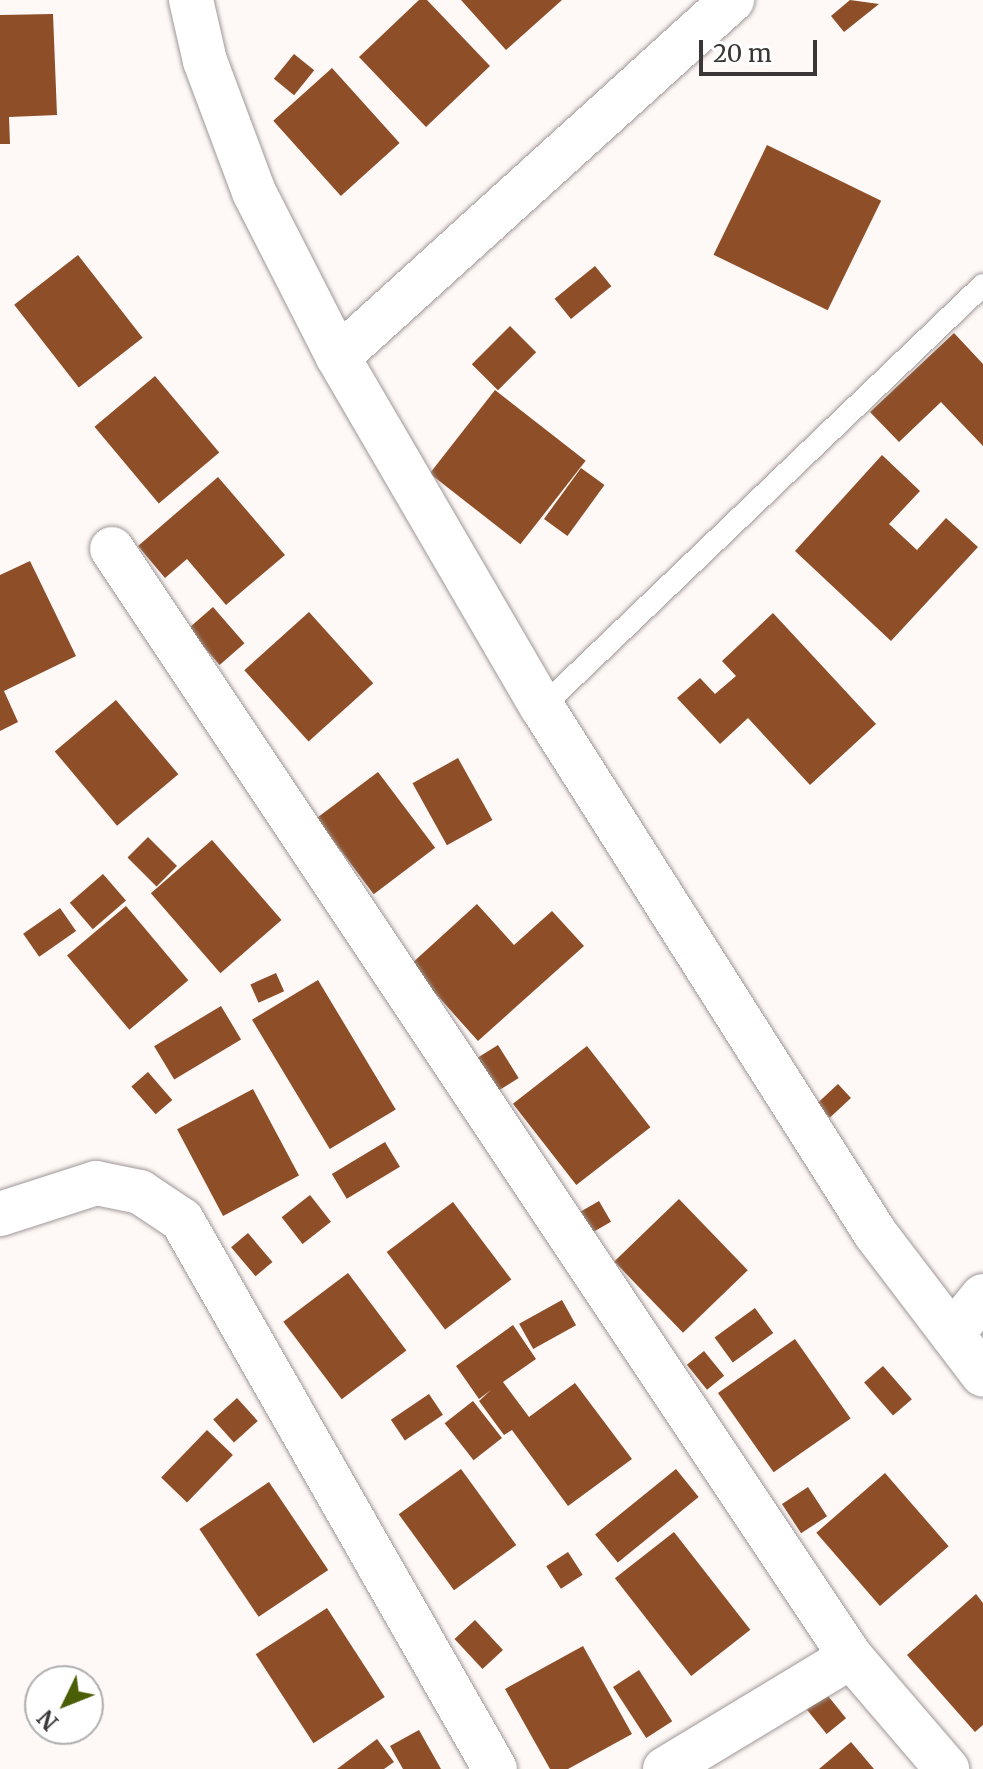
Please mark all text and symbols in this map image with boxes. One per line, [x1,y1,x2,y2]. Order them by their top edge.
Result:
scale bar [703,24,821,74]
text: 20 m [713,38,772,69]
north arrow [24,1665,104,1745]
text: N [32,1704,64,1736]

